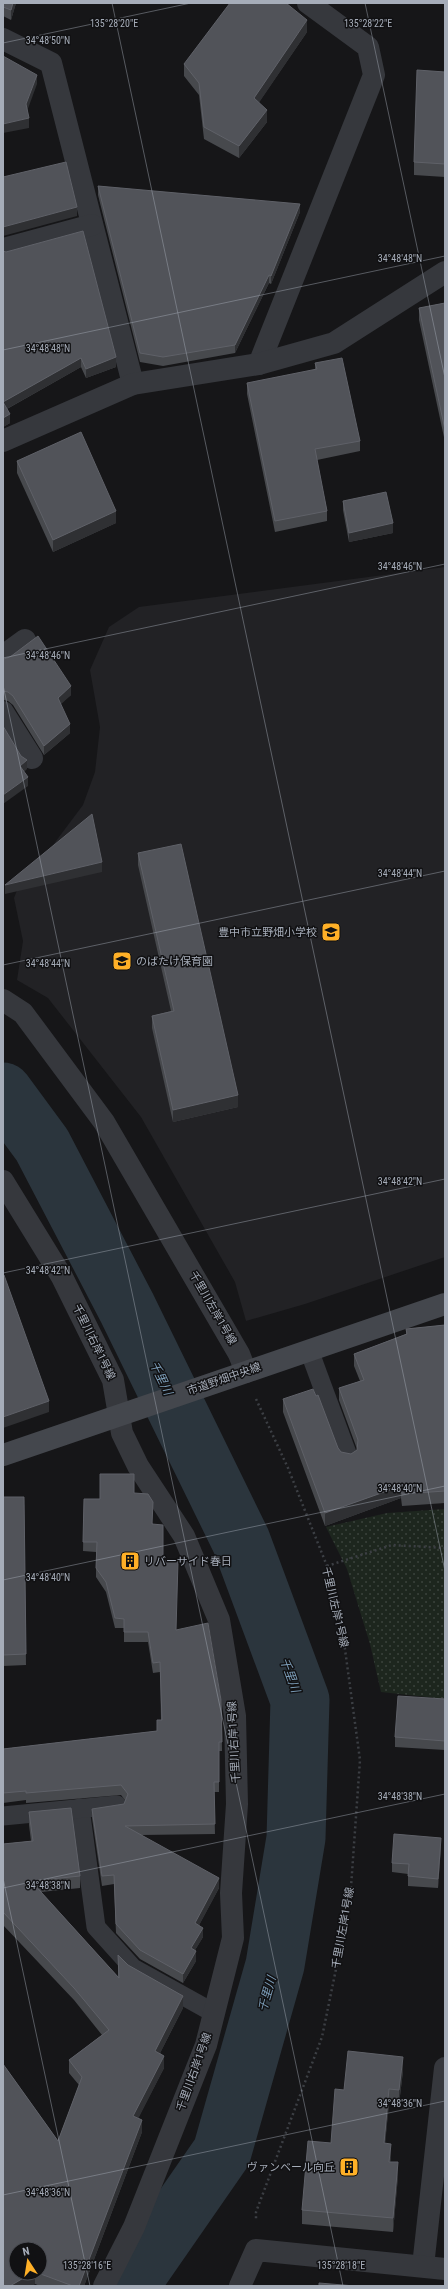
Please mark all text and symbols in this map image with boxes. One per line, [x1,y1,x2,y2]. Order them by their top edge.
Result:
text: 135°28'20"E [90,18,138,29]
text: 135°28'22"E [344,18,392,29]
text: 34°48'50"N [26,35,70,46]
text: 34°48'48"N [378,253,422,264]
text: 34°48'48"N [26,343,70,354]
text: 34°48'46"N [378,561,422,572]
text: 34°48'46"N [26,650,70,661]
text: 34°48'44"N [378,868,422,879]
school or university icon: 豊中市立野畑小学校 [320,921,342,943]
place label: 豊中市立野畑小学校 [218,926,317,939]
school or university icon: のばたけ保育園 [111,950,133,972]
place label: のばたけ保育園 [136,955,213,968]
text: 34°48'44"N [26,958,70,969]
text: 34°48'42"N [378,1176,422,1187]
text: 34°48'42"N [26,1265,70,1276]
street label: 千里川左岸1号線 [187,1269,239,1347]
street label: 千里川右岸1号線 [70,1302,118,1382]
water label: 千里川 [147,1359,176,1399]
street label: 市道野畑中央線 [185,1360,263,1398]
text: 34°48'40"N [378,1483,422,1494]
building icon: リバーサイド春日 [119,1550,141,1572]
place label: リバーサイド春日 [144,1555,232,1568]
street label: 千里川左岸1号線 [319,1565,351,1649]
text: 34°48'40"N [26,1572,70,1583]
water label: 千里川 [277,1656,303,1696]
street label: 千里川右岸1号線 [225,1700,243,1784]
text: 34°48'38"N [378,1791,422,1802]
text: 34°48'38"N [26,1880,70,1891]
street label: 千里川左岸1号線 [329,1886,357,1970]
water label: 千里川 [255,1973,279,2013]
street label: 千里川右岸1号線 [174,2031,214,2113]
text: 34°48'36"N [378,2098,422,2109]
building icon: ヴァンベール向丘 [338,2156,360,2178]
place label: ヴァンベール向丘 [247,2161,335,2174]
text: 34°48'36"N [26,2187,70,2198]
north arrow [8,2241,48,2281]
text: N [21,2245,31,2259]
text: 135°28'16"E [63,2260,111,2271]
text: 135°28'18"E [317,2260,365,2271]

